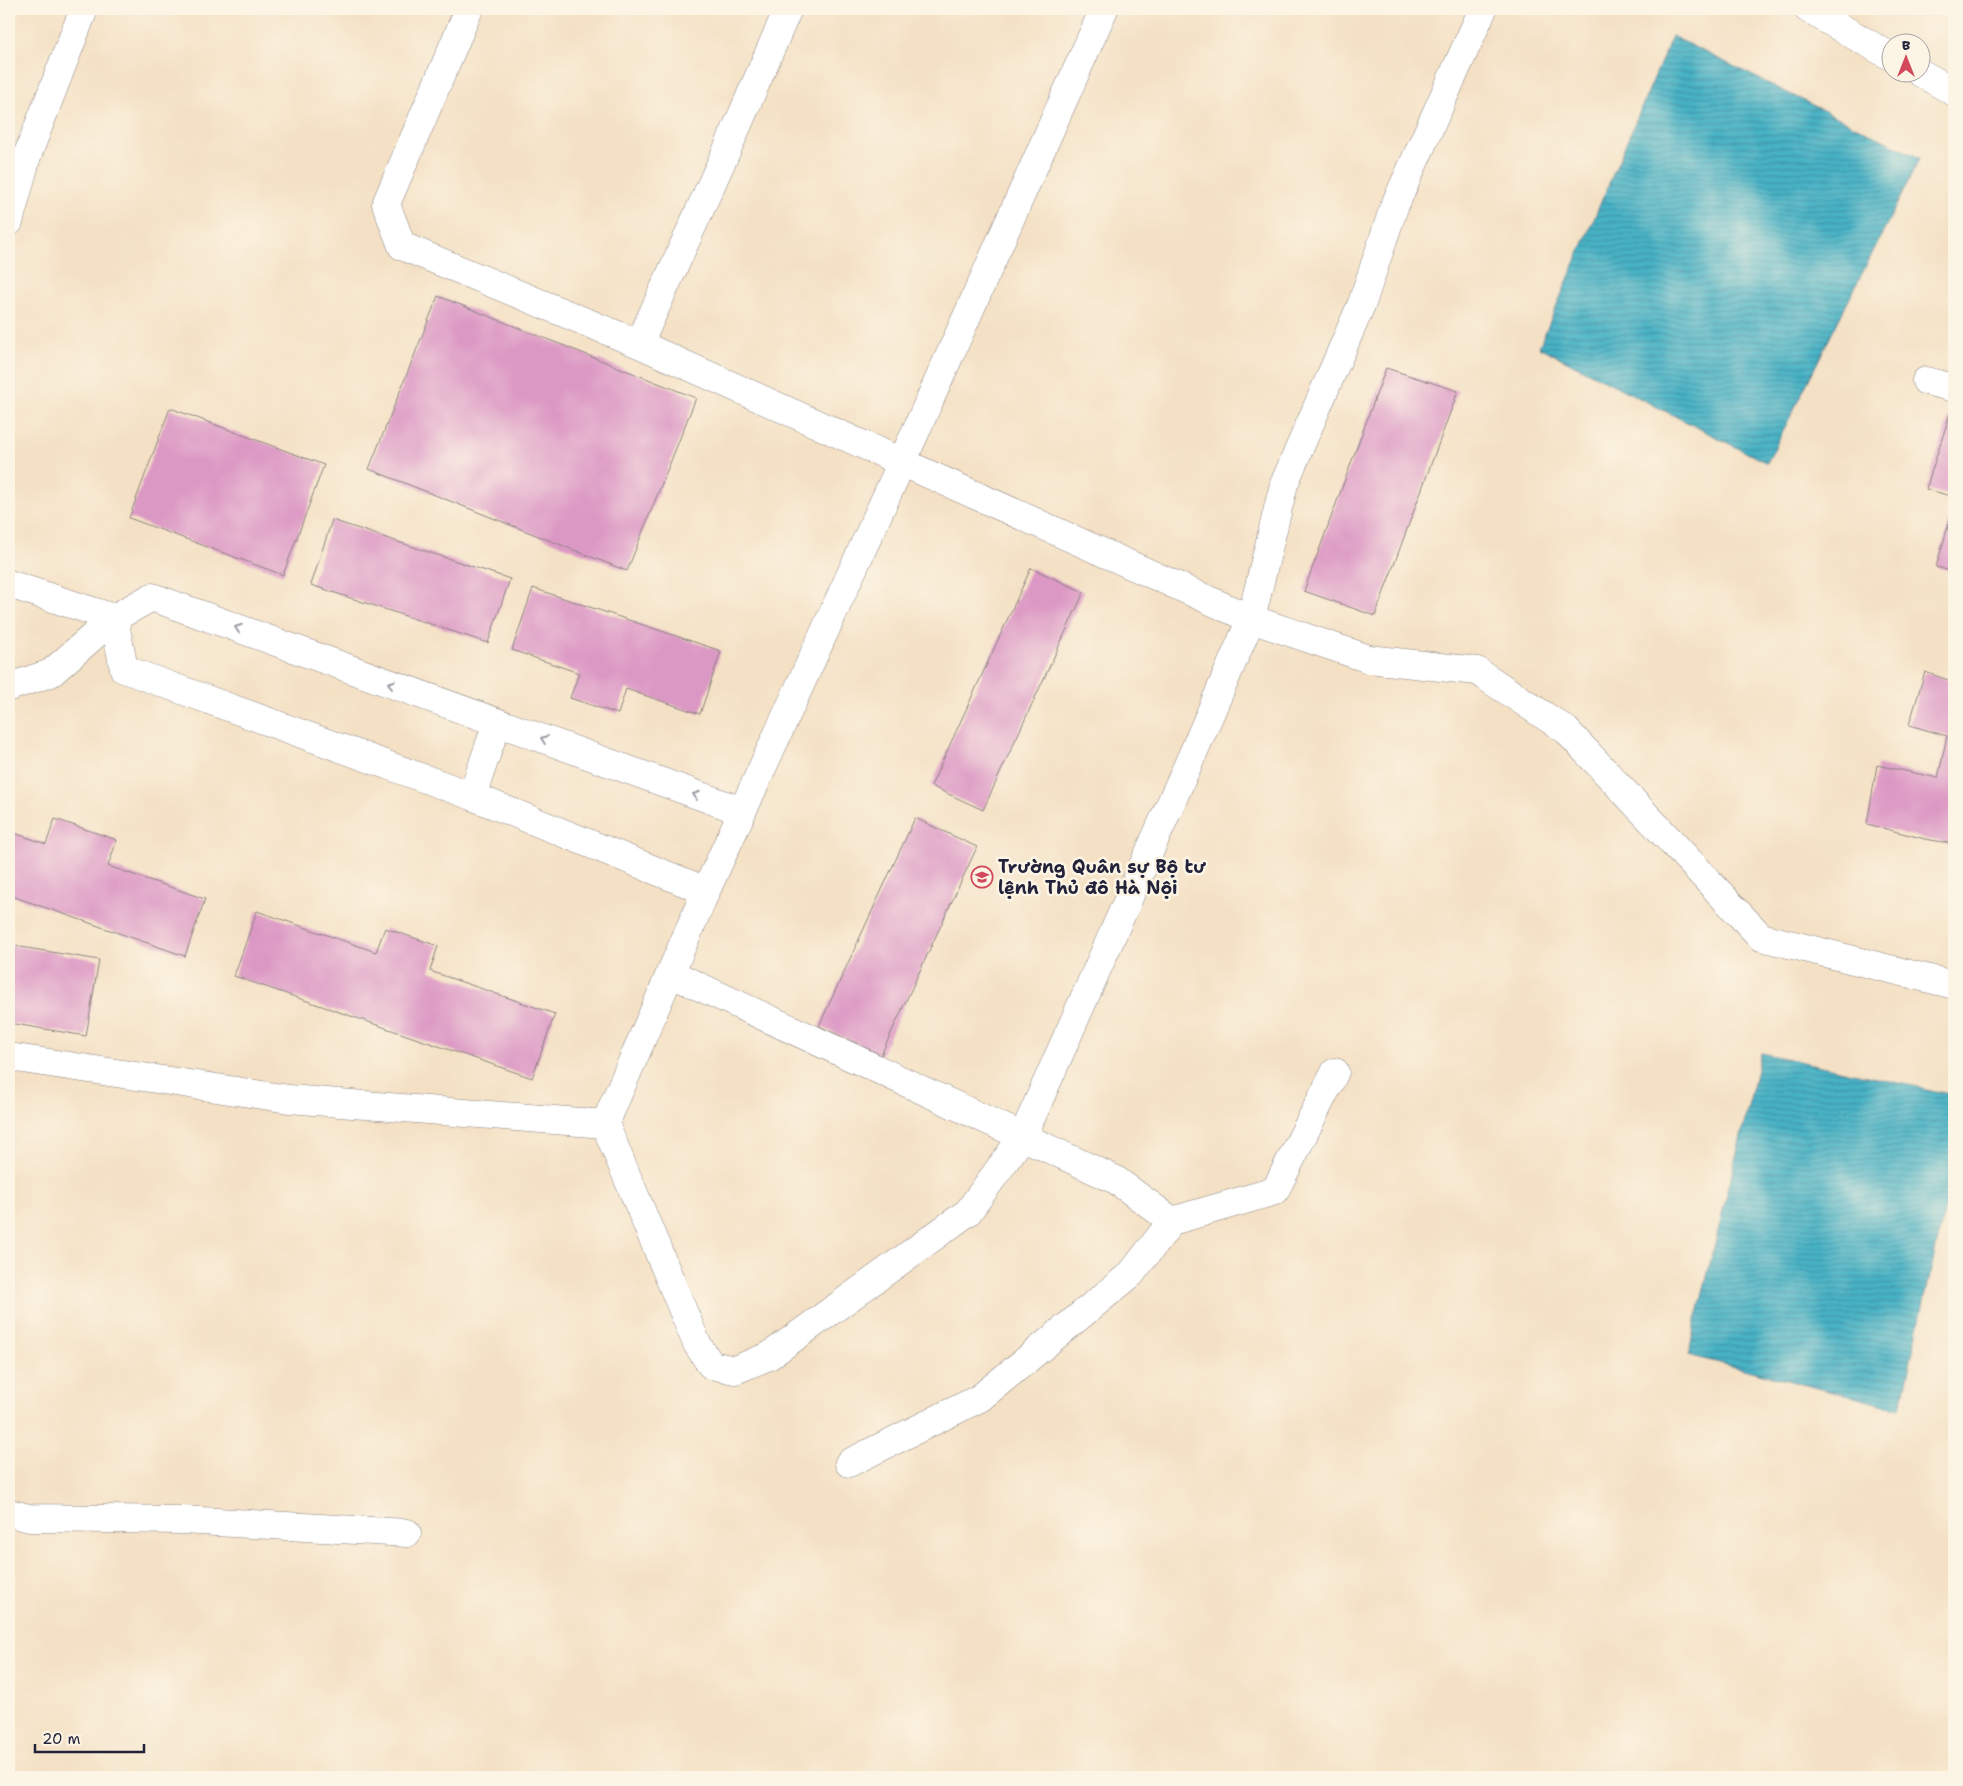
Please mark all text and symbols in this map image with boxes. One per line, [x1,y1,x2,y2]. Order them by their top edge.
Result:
north arrow [1880,32,1930,82]
text: B [1902,36,1911,54]
one-way arrow [234,624,243,634]
one-way arrow [387,680,396,690]
one-way arrow [540,735,548,745]
one-way arrow [693,791,701,801]
place label: Trường Quân sự Bộ tư lệnh Thủ đô Hà Nội [998,855,1206,900]
school or university icon: Trường Quân sự Bộ tư lệnh Thủ đô Hà Nội [970,865,994,889]
scale bar [35,1721,144,1753]
text: 20 m [42,1729,81,1749]

